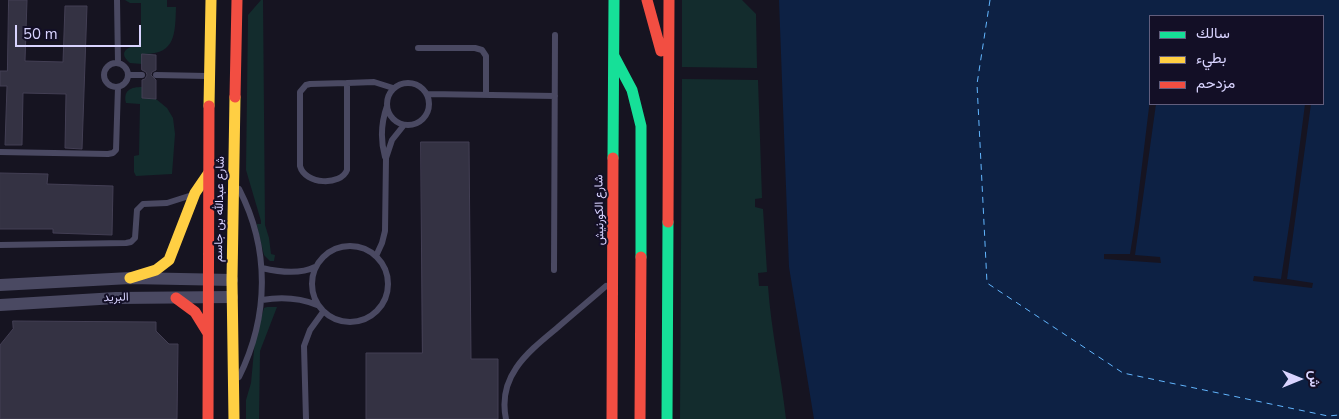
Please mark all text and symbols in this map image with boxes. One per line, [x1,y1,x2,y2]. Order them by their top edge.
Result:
scale bar [18,15,144,47]
legend [1149,15,1324,105]
text: سالك [1196,23,1230,43]
text: 50 m [23,24,58,44]
text: بطيء [1196,48,1226,68]
text: مزدحم [1196,73,1235,93]
street label: شارع عبدالله بن جاسم [212,156,228,262]
street label: شارع الكورنيش [592,174,608,246]
street label: البريد [103,290,129,306]
north arrow [1274,354,1324,404]
text: ش [1305,371,1324,387]

